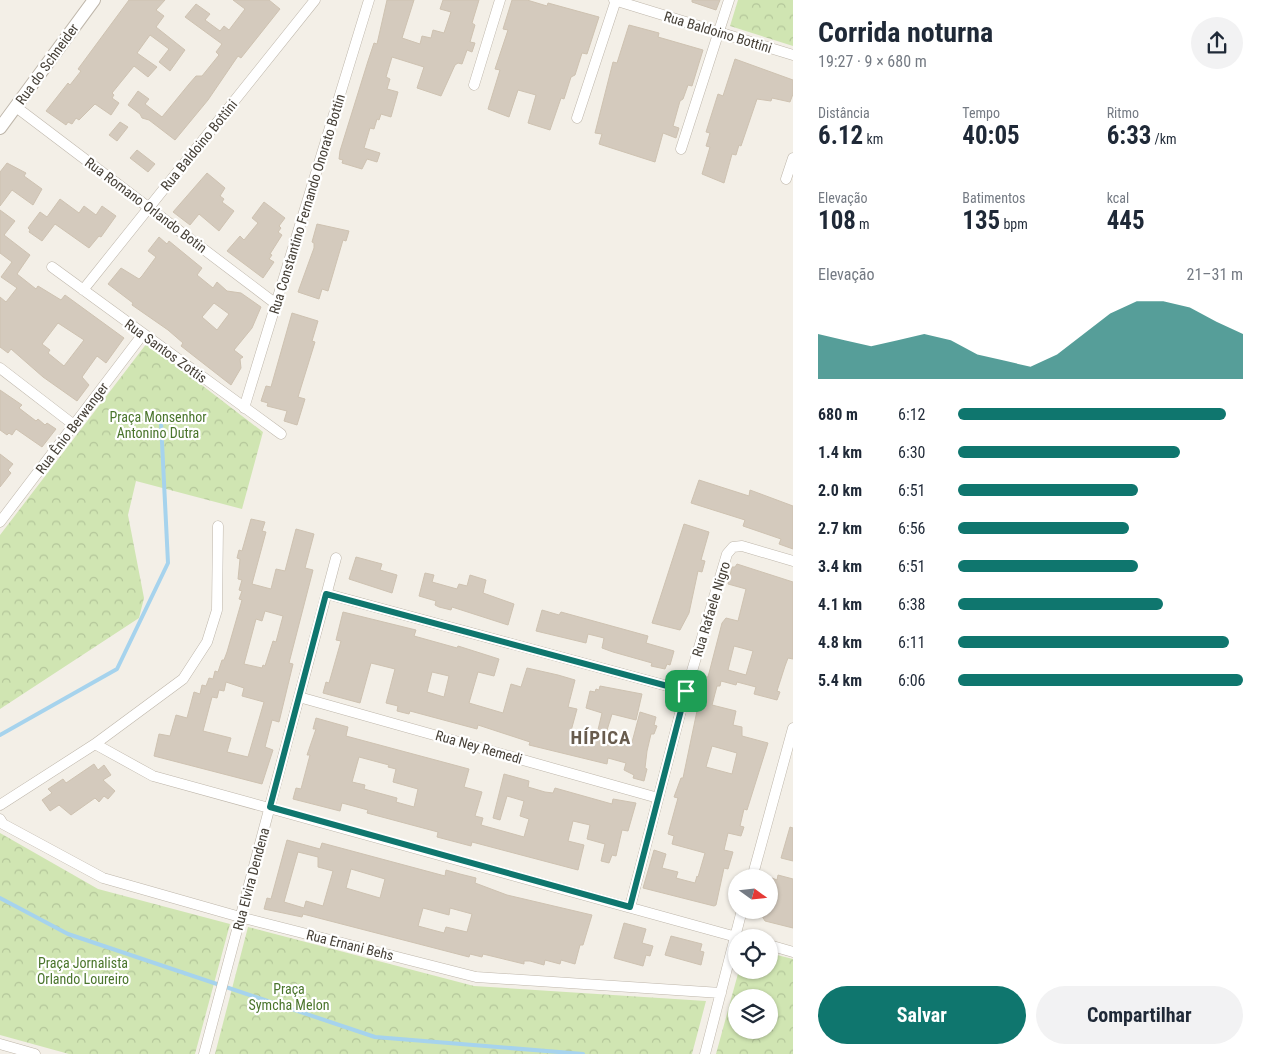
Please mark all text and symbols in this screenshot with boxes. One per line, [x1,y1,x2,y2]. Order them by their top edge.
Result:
street label: Rua Baldoino Bottini [662,8,774,56]
text: Corrida noturna [818,16,993,49]
button: share [1191,17,1243,69]
street label: Rua do Schneider [12,20,82,108]
text: 19:27 · 9 × 680 m [818,52,927,71]
street label: Rua Constantino Fernando Onorato Bottin [266,92,348,316]
street label: Rua Baldoino Bottini [158,96,240,194]
text: Distância [818,105,870,121]
text: Tempo [962,105,1000,121]
text: Ritmo [1107,105,1139,121]
text: 6.12 [818,121,863,150]
text: 40:05 [962,121,1020,150]
text: 6:33 [1107,121,1151,150]
text: km [863,131,883,147]
text: /km [1151,131,1177,147]
street label: Rua Romano Orlando Botin [82,154,210,256]
text: Elevação [818,190,867,206]
text: Batimentos [962,190,1025,206]
text: kcal [1107,190,1129,206]
text: 108 [818,206,856,235]
text: 135 [962,206,1000,235]
text: 445 [1107,206,1145,235]
text: m [856,216,870,232]
text: bpm [1000,216,1028,232]
text: Elevação [818,265,875,284]
text: 21–31 m [1187,265,1243,284]
street label: Rua Santos Zottis [122,316,210,386]
street label: Rua Ênio Berwanger [32,379,112,477]
text: 680 m [818,405,858,424]
text: 6:12 [898,405,925,424]
park label: Praça Monsenhor Antonino Dutra [109,409,207,441]
text: 1.4 km [818,443,862,462]
text: 6:30 [898,443,925,462]
text: 2.0 km [818,481,862,500]
text: 6:51 [898,481,925,500]
text: 2.7 km [818,519,862,538]
text: 6:56 [898,519,925,538]
text: 3.4 km [818,557,862,576]
text: 6:51 [898,557,925,576]
street label: Rua Rafaele Nigro [689,559,733,659]
text: 4.1 km [818,595,862,614]
text: 6:38 [898,595,925,614]
text: 4.8 km [818,633,862,652]
text: 6:11 [898,633,925,652]
pin [665,670,707,712]
text: 5.4 km [818,671,862,690]
text: 6:06 [898,671,925,690]
icon: arrive [672,677,700,705]
district label: HÍPICA [571,726,631,749]
street label: Rua Ney Remedi [434,727,524,767]
street label: Rua Elvira Dendena [230,826,272,932]
north arrow [728,869,778,919]
map controls [728,869,778,1039]
street label: Rua Ernani Behs [305,926,395,964]
button: locate [728,929,778,979]
park label: Praça Jornalista Orlando Loureiro [37,955,129,987]
park label: Praça Symcha Melon [249,981,329,1013]
button: Salvar [818,986,1026,1044]
button: Compartilhar [1036,986,1243,1044]
button: layers [728,989,778,1039]

